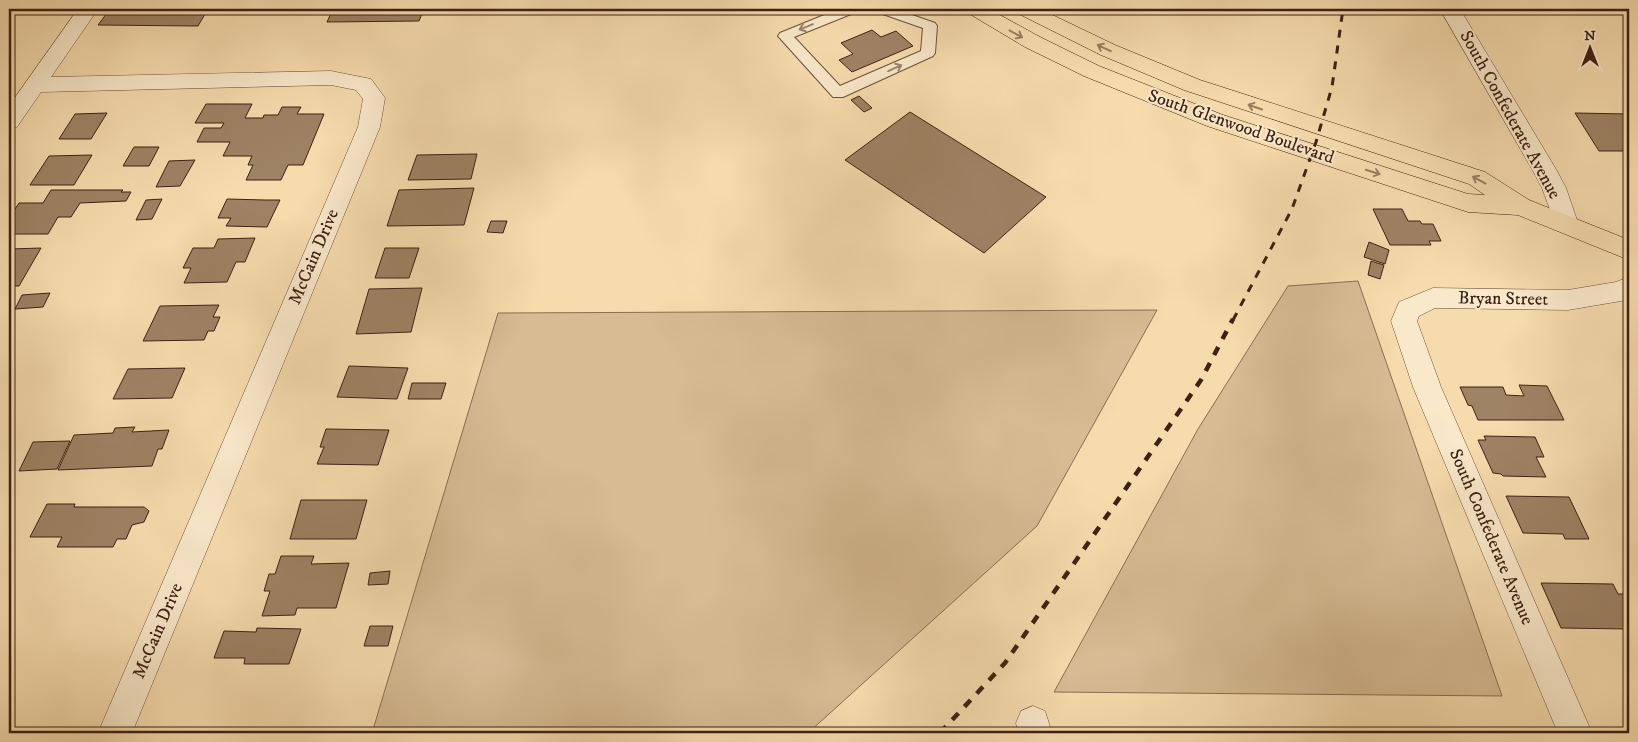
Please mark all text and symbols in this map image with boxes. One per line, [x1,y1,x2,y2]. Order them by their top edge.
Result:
north arrow [1566,22,1616,72]
one-way arrow [799,23,814,33]
street label: South Confederate Avenue [1455,27,1565,203]
text: N [1584,27,1596,45]
one-way arrow [1009,29,1023,39]
one-way arrow [1097,43,1112,53]
one-way arrow [887,62,902,72]
street label: South Glenwood Boulevard [1145,85,1337,169]
one-way arrow [1248,102,1263,111]
one-way arrow [1365,168,1381,177]
one-way arrow [1473,175,1487,185]
street label: McCain Drive [284,206,344,308]
street label: Bryan Street [1458,287,1548,311]
street label: South Confederate Avenue [1444,446,1538,628]
street label: McCain Drive [128,580,188,682]

